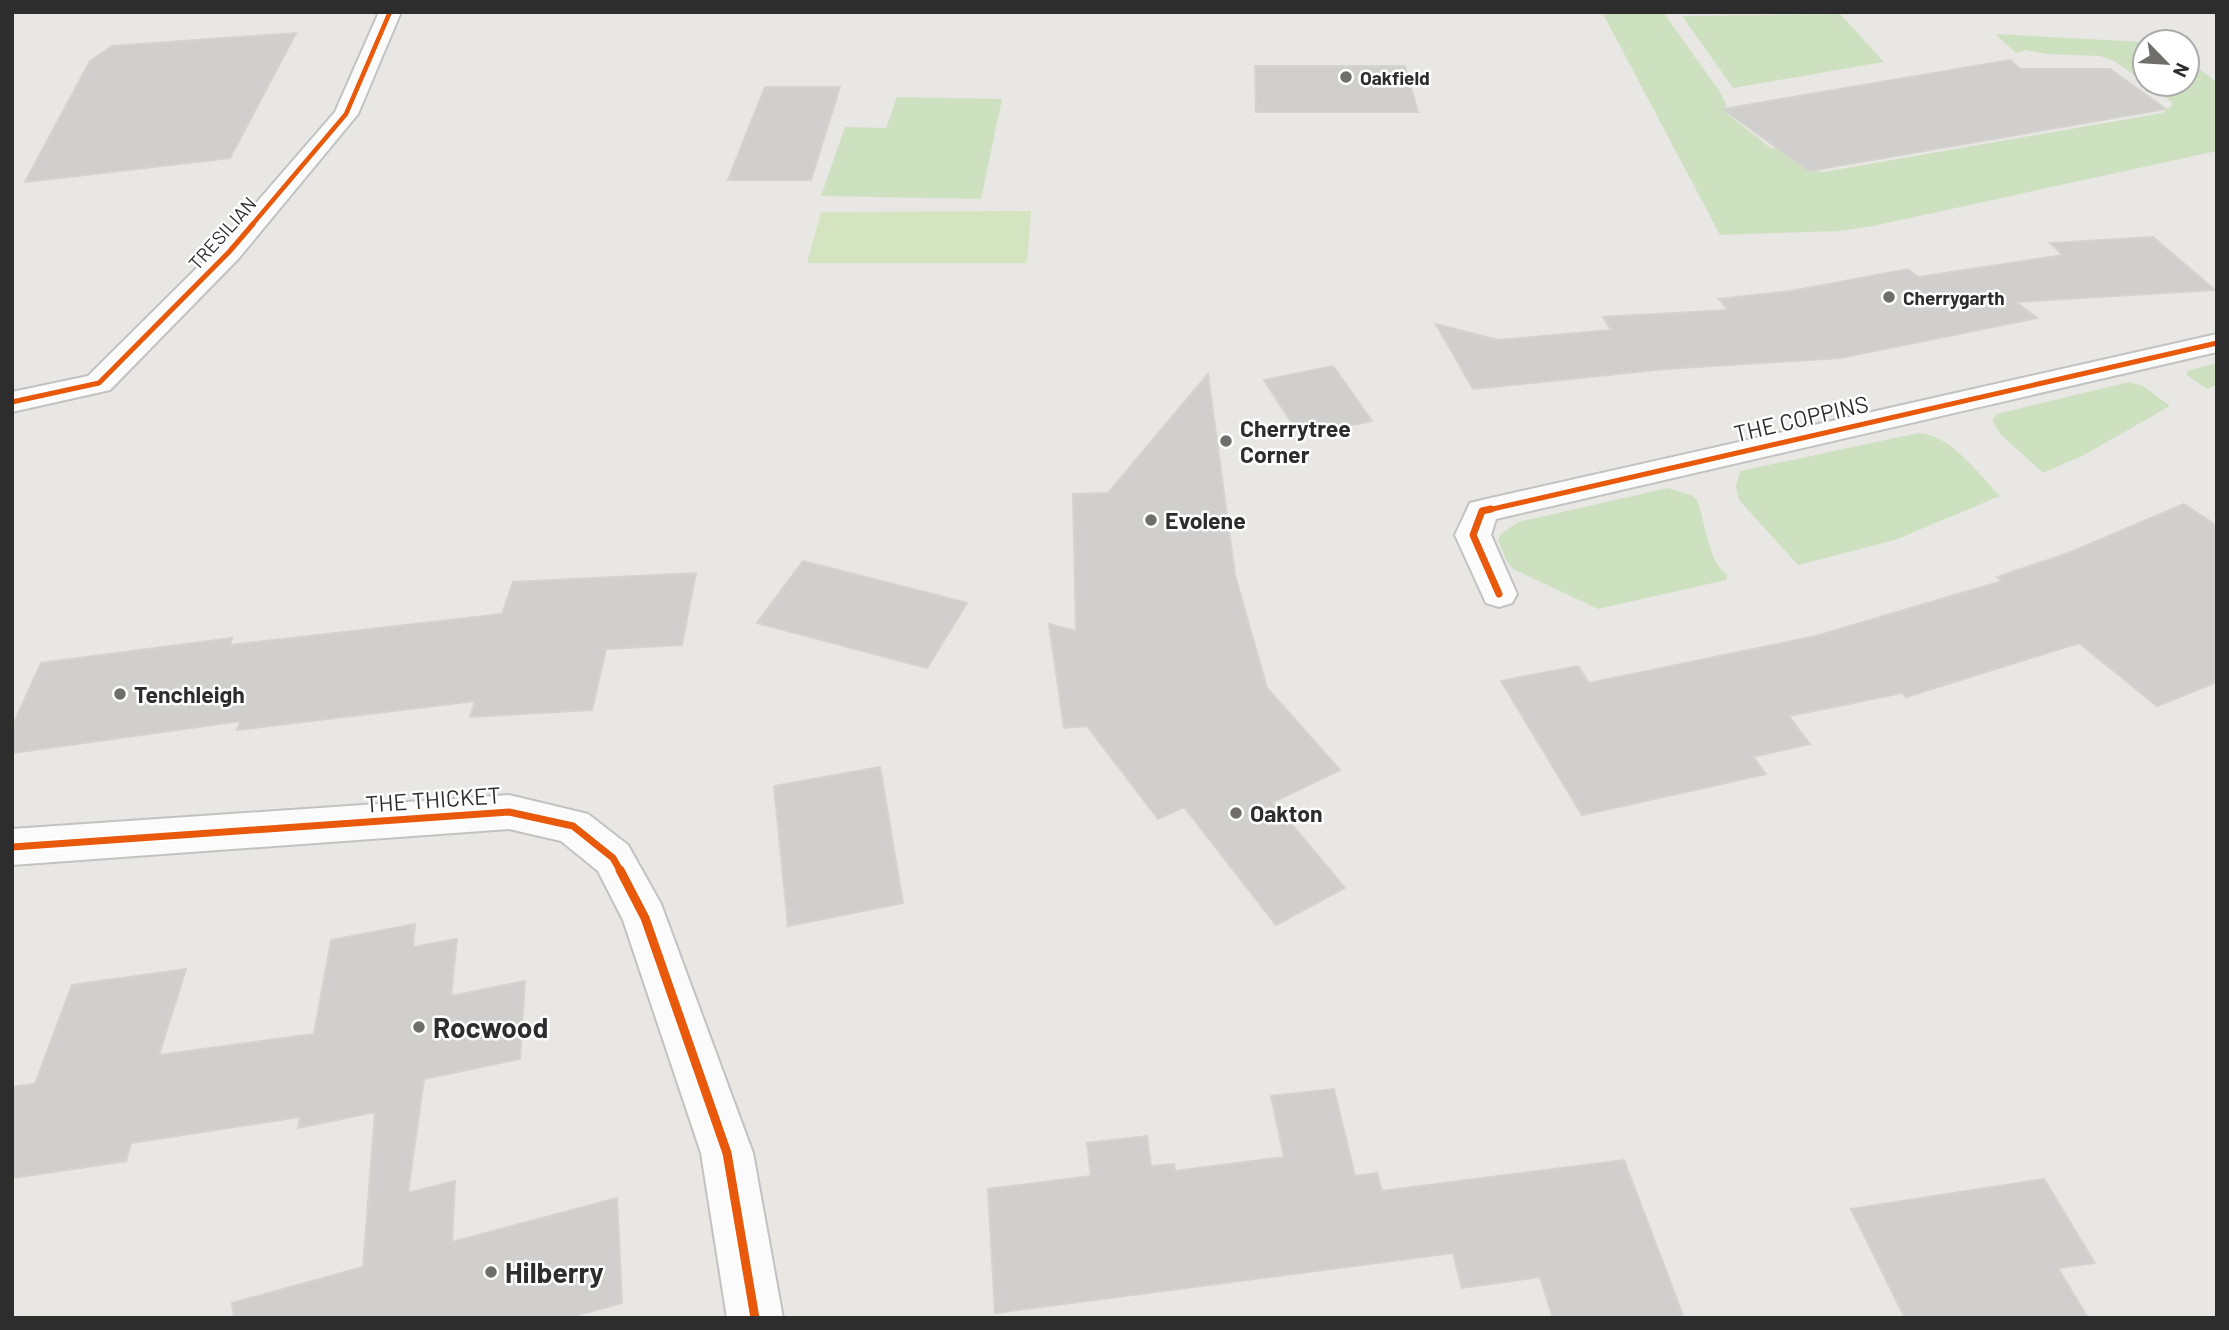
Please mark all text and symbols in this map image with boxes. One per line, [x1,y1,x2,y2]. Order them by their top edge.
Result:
north arrow [2131,28,2201,98]
text: N [2169,60,2195,81]
place label: Oakfield [1360,66,1430,89]
marker: Oakfield [1338,69,1354,85]
street label: TRESILIAN [183,192,261,274]
place label: Cherrygarth [1903,286,2005,309]
marker: Cherrygarth [1881,289,1897,305]
street label: THE COPPINS [1731,389,1871,447]
place label: Cherrytree Corner [1240,414,1351,468]
marker: Cherrytree Corner [1218,433,1234,449]
place label: Evolene [1165,506,1246,534]
marker: Evolene [1143,512,1159,528]
place label: Tenchleigh [134,680,245,708]
marker: Tenchleigh [112,686,128,702]
street label: THE THICKET [364,780,502,818]
place label: Oakton [1250,799,1323,827]
marker: Oakton [1228,805,1244,821]
place label: Rocwood [433,1010,548,1044]
marker: Rocwood [411,1019,427,1035]
place label: Hilberry [505,1255,604,1289]
marker: Hilberry [483,1264,499,1280]

